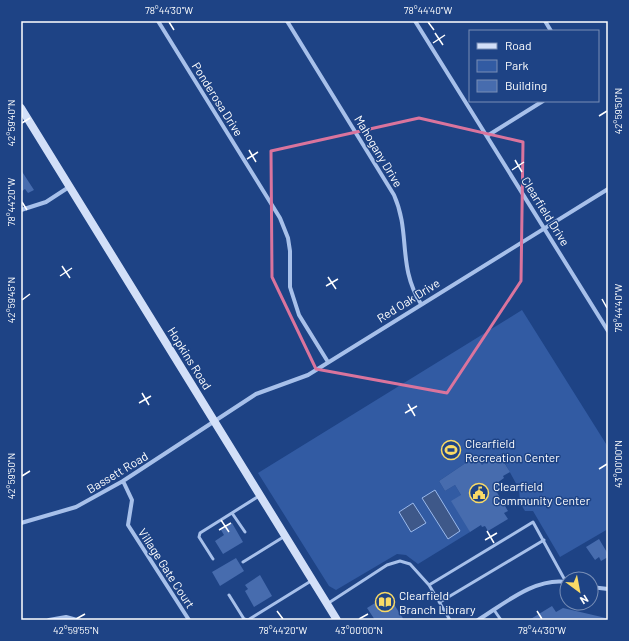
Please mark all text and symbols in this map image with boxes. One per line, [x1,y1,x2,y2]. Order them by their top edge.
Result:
text: 78°44'30"W [145,4,193,16]
text: 78°44'40"W [404,4,452,16]
legend [469,30,599,102]
text: Road [505,38,532,52]
text: Park [505,58,529,72]
street label: Ponderosa Drive [190,59,246,139]
text: Building [505,78,547,92]
text: 42°59'50"N [612,88,624,134]
text: 42°59'40"N [5,100,17,146]
street label: Mahogany Drive [352,113,406,189]
street label: Clearfield Drive [519,174,573,248]
text: 78°44'20"W [5,178,17,226]
street label: Red Oak Drive [374,275,442,325]
text: 42°59'45"N [5,277,17,323]
text: 78°44'40"W [612,284,624,332]
street label: Hopkins Road [165,324,215,392]
place label: Clearfield Recreation Center [465,436,560,464]
sports icon: Clearfield Recreation Center [440,439,462,461]
text: 43°00'00"N [612,440,624,488]
street label: Bassett Road [84,448,150,496]
text: 42°59'50"N [5,453,17,499]
place label: Clearfield Community Center [493,479,591,507]
public building icon: Clearfield Community Center [468,482,490,504]
street label: Village Gate Court [136,525,198,611]
north arrow [559,571,599,611]
place label: Clearfield Branch Library [399,588,476,616]
library icon: Clearfield Branch Library [374,591,396,613]
text: N [578,592,591,607]
text: 42°59'55"N [53,624,99,636]
text: 78°44'20"W [259,624,307,636]
text: 43°00'00"N [335,624,383,636]
text: 78°44'30"W [518,624,566,636]

